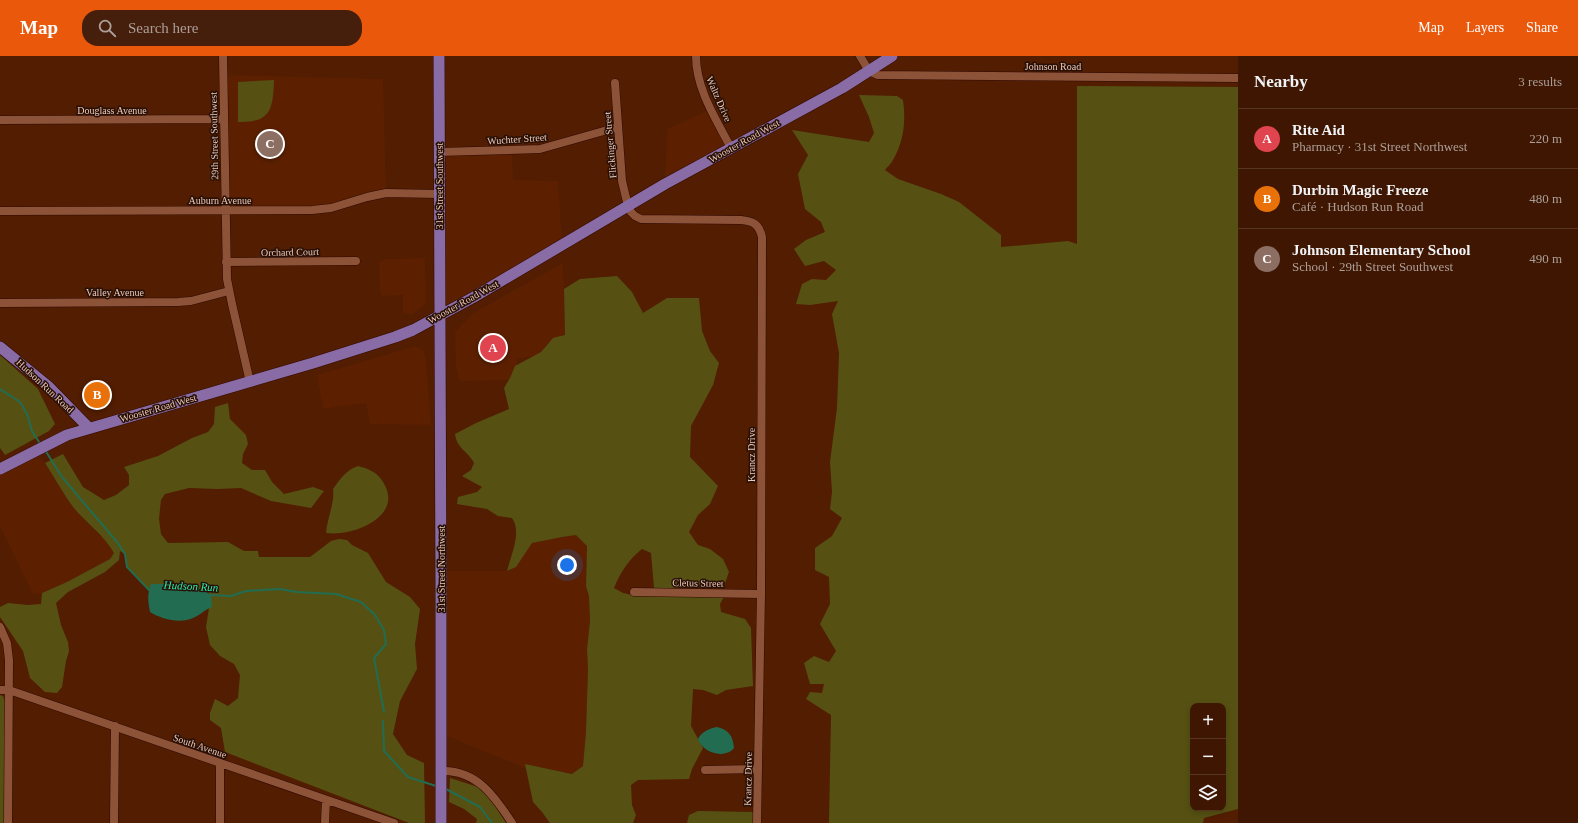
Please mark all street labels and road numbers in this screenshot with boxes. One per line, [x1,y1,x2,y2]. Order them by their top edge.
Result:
street label: Johnson Road [1025,61,1081,72]
street label: Waltz Drive [704,75,734,124]
street label: 29th Street Southwest [208,92,220,180]
street label: Douglass Avenue [77,105,147,116]
street label: Flickinger Street [602,111,618,179]
street label: Wooster Road West [707,117,781,165]
street label: Wuchter Street [487,131,547,147]
street label: 31st Street Southwest [434,142,445,229]
street label: Auburn Avenue [189,195,252,206]
street label: Orchard Court [261,246,319,258]
street label: Wooster Road West [426,278,500,326]
street label: Valley Avenue [86,287,144,298]
street label: Hudson Run Road [14,357,76,415]
street label: Wooster Road West [119,392,198,424]
street label: Krancz Drive [746,427,757,482]
street label: 31st Street Northwest [436,525,447,612]
street label: Cletus Street [672,577,724,589]
street label: South Avenue [172,732,229,760]
street label: Krancz Drive [742,751,754,806]

